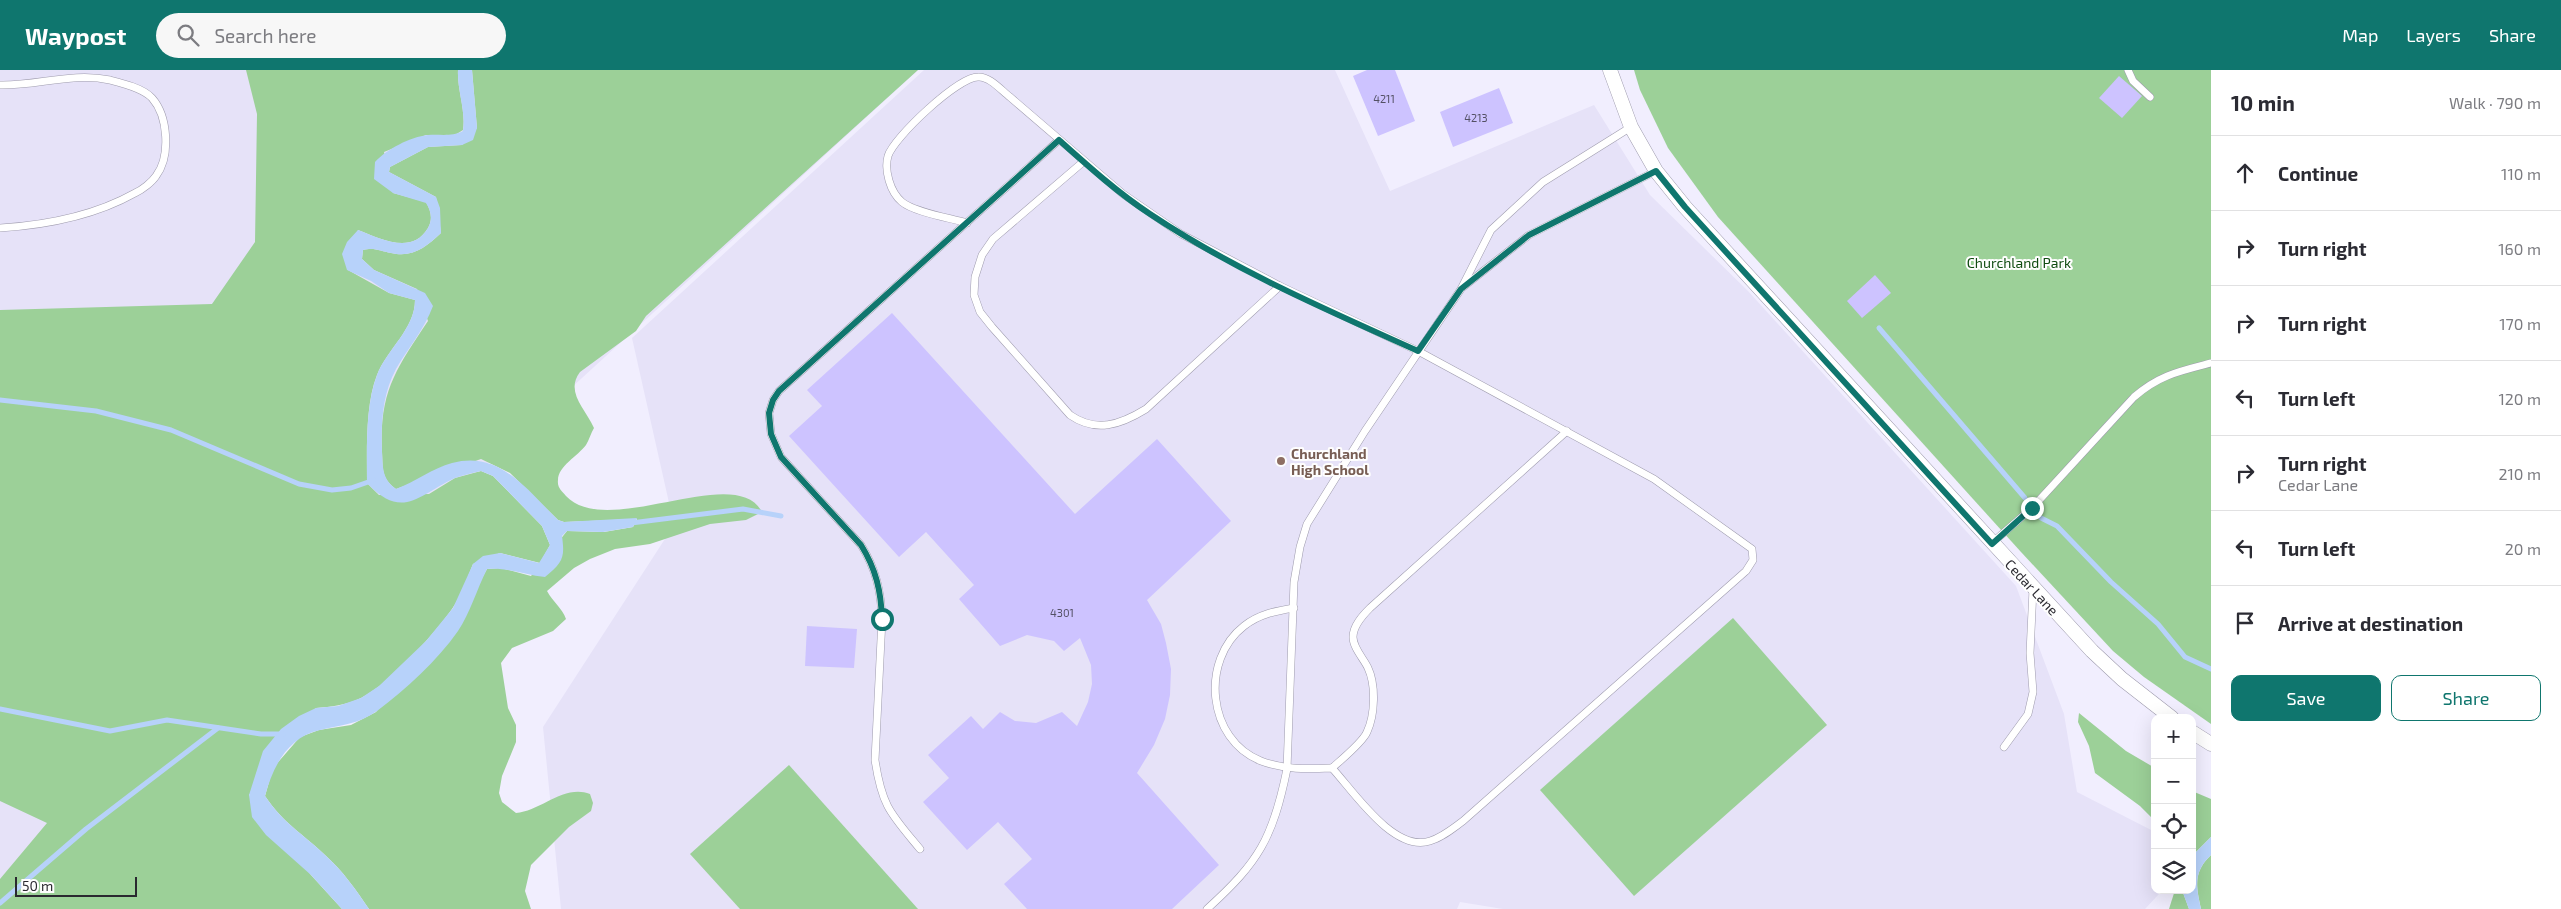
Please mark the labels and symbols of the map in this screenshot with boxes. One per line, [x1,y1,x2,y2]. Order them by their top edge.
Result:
house number: 4211 [1373,92,1395,105]
house number: 4213 [1464,111,1488,124]
park label: Churchland Park [1967,254,2071,271]
place label: Churchland High School [1291,445,1369,478]
marker: Churchland High School [1275,455,1287,467]
route end [2021,497,2044,520]
street label: Cedar Lane [2002,556,2062,618]
house number: 4301 [1050,606,1074,619]
route start [871,608,894,631]
scale bar [15,874,138,897]

